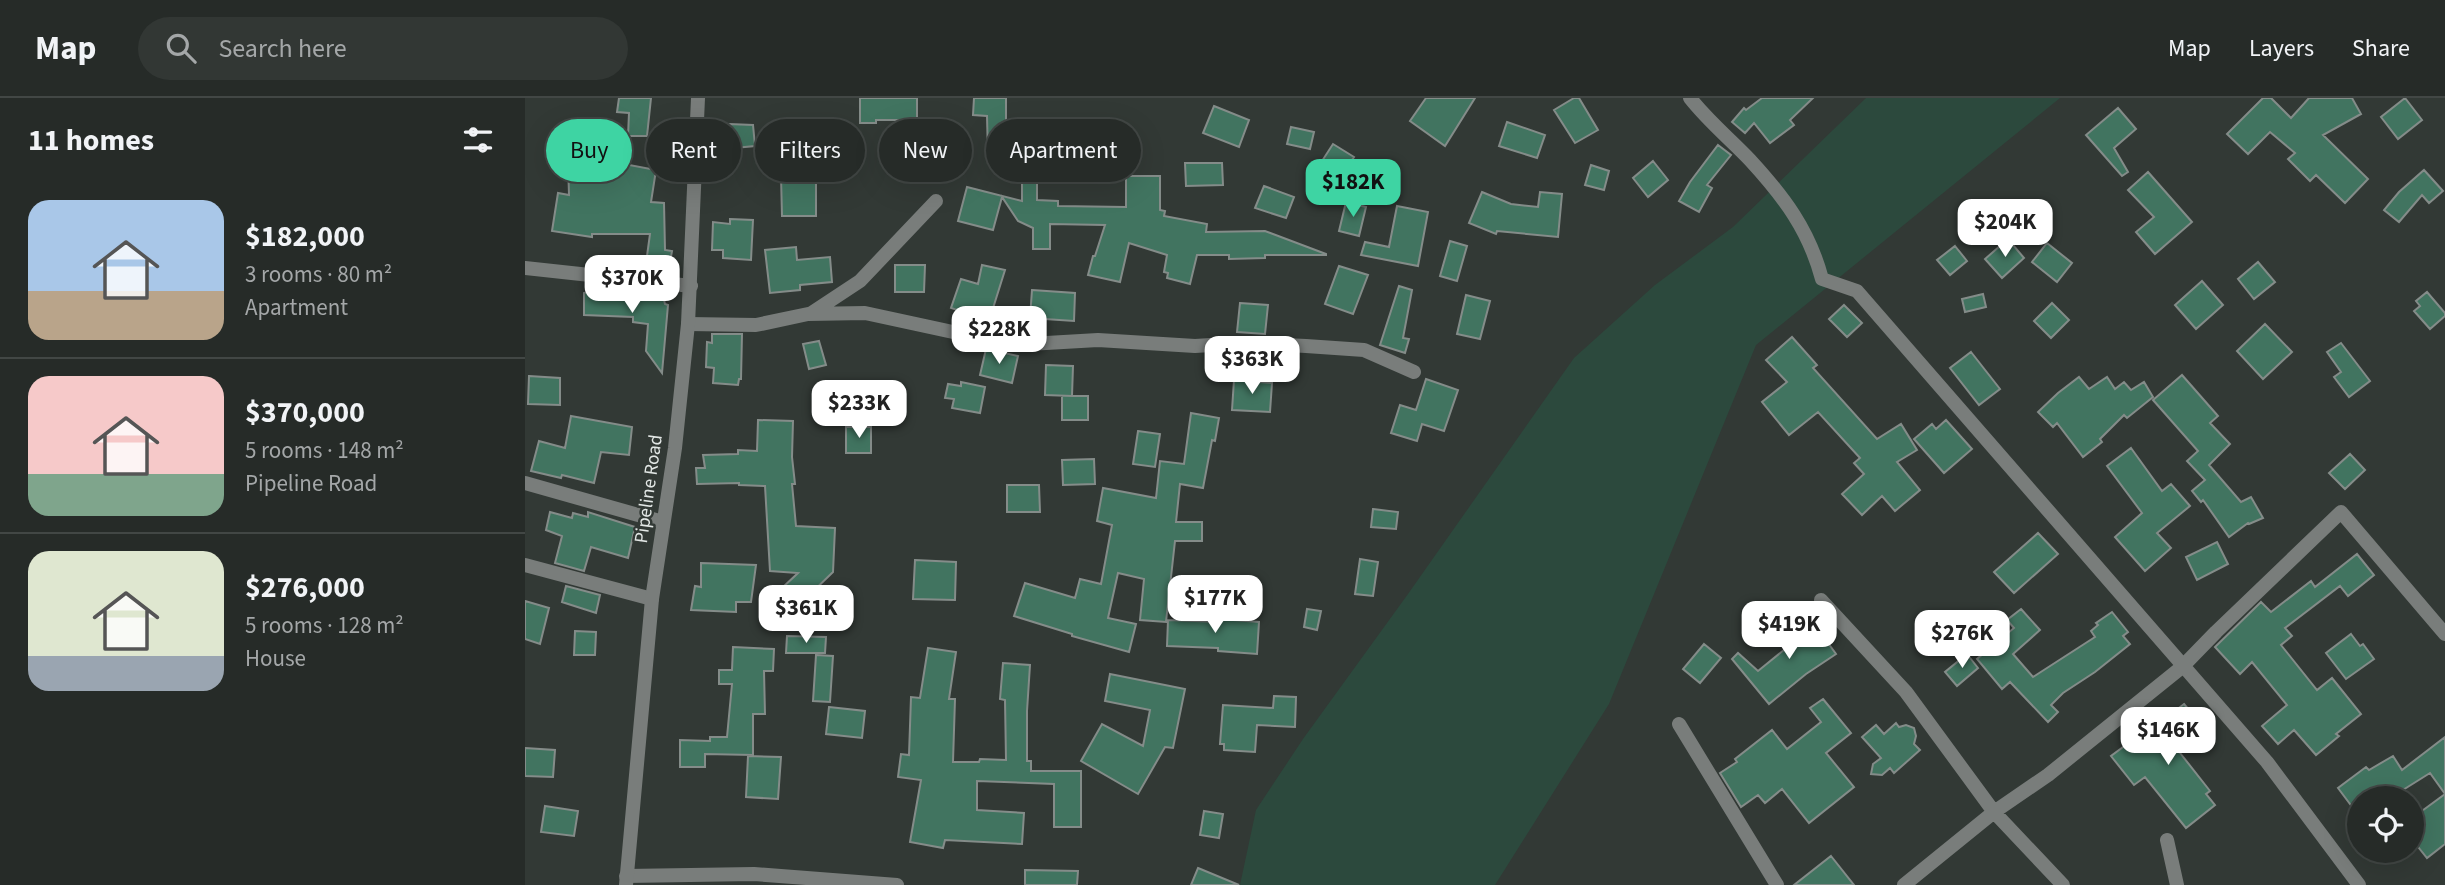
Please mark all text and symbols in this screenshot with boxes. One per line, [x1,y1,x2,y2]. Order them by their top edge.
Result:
search box [138,17,628,80]
text: Map [35,25,96,72]
icon: search [162,29,200,67]
text: Search here [218,30,347,67]
text: Map [2168,31,2211,66]
text: Layers [2249,31,2314,66]
text: Share [2352,31,2410,66]
text: 11 homes [28,119,154,162]
chip: Buy [546,119,632,182]
chip: Rent [646,119,741,182]
chip: Filters [755,119,865,182]
chip: New [879,119,972,182]
chip: Apartment [986,119,1141,182]
icon: filters [459,121,497,159]
pin: $182K [1304,159,1402,219]
text: $182K [1322,165,1384,198]
pin: $204K [1956,200,2054,259]
text: $204K [1974,205,2036,238]
text: $182,000 [245,215,365,258]
icon: home [84,228,168,312]
pin: $370K [583,256,681,315]
text: 3 rooms · 80 m² [245,258,392,291]
text: $370K [601,261,663,294]
text: Apartment [245,291,348,324]
pin: $228K [950,306,1048,366]
text: $228K [968,312,1030,345]
pin: $363K [1203,336,1301,396]
text: $363K [1221,342,1283,375]
pin: $233K [810,380,908,440]
text: $233K [828,386,890,419]
text: $370,000 [245,391,365,434]
icon: home [84,404,168,488]
street label: Pipeline Road [628,433,670,545]
text: 5 rooms · 148 m² [245,434,404,467]
text: Pipeline Road [245,467,377,500]
text: $276,000 [245,566,365,609]
pin: $177K [1166,575,1264,635]
icon: home [84,579,168,663]
text: $177K [1184,581,1246,614]
pin: $361K [757,586,855,645]
text: $361K [775,591,837,624]
pin: $419K [1740,602,1838,661]
text: $419K [1758,607,1820,640]
text: 5 rooms · 128 m² [245,609,404,642]
pin: $276K [1913,610,2011,670]
text: $276K [1931,616,1993,649]
text: House [245,642,306,675]
pin: $146K [2119,708,2217,767]
text: $146K [2137,713,2199,746]
map controls [2347,786,2424,863]
button: locate [2347,786,2424,863]

